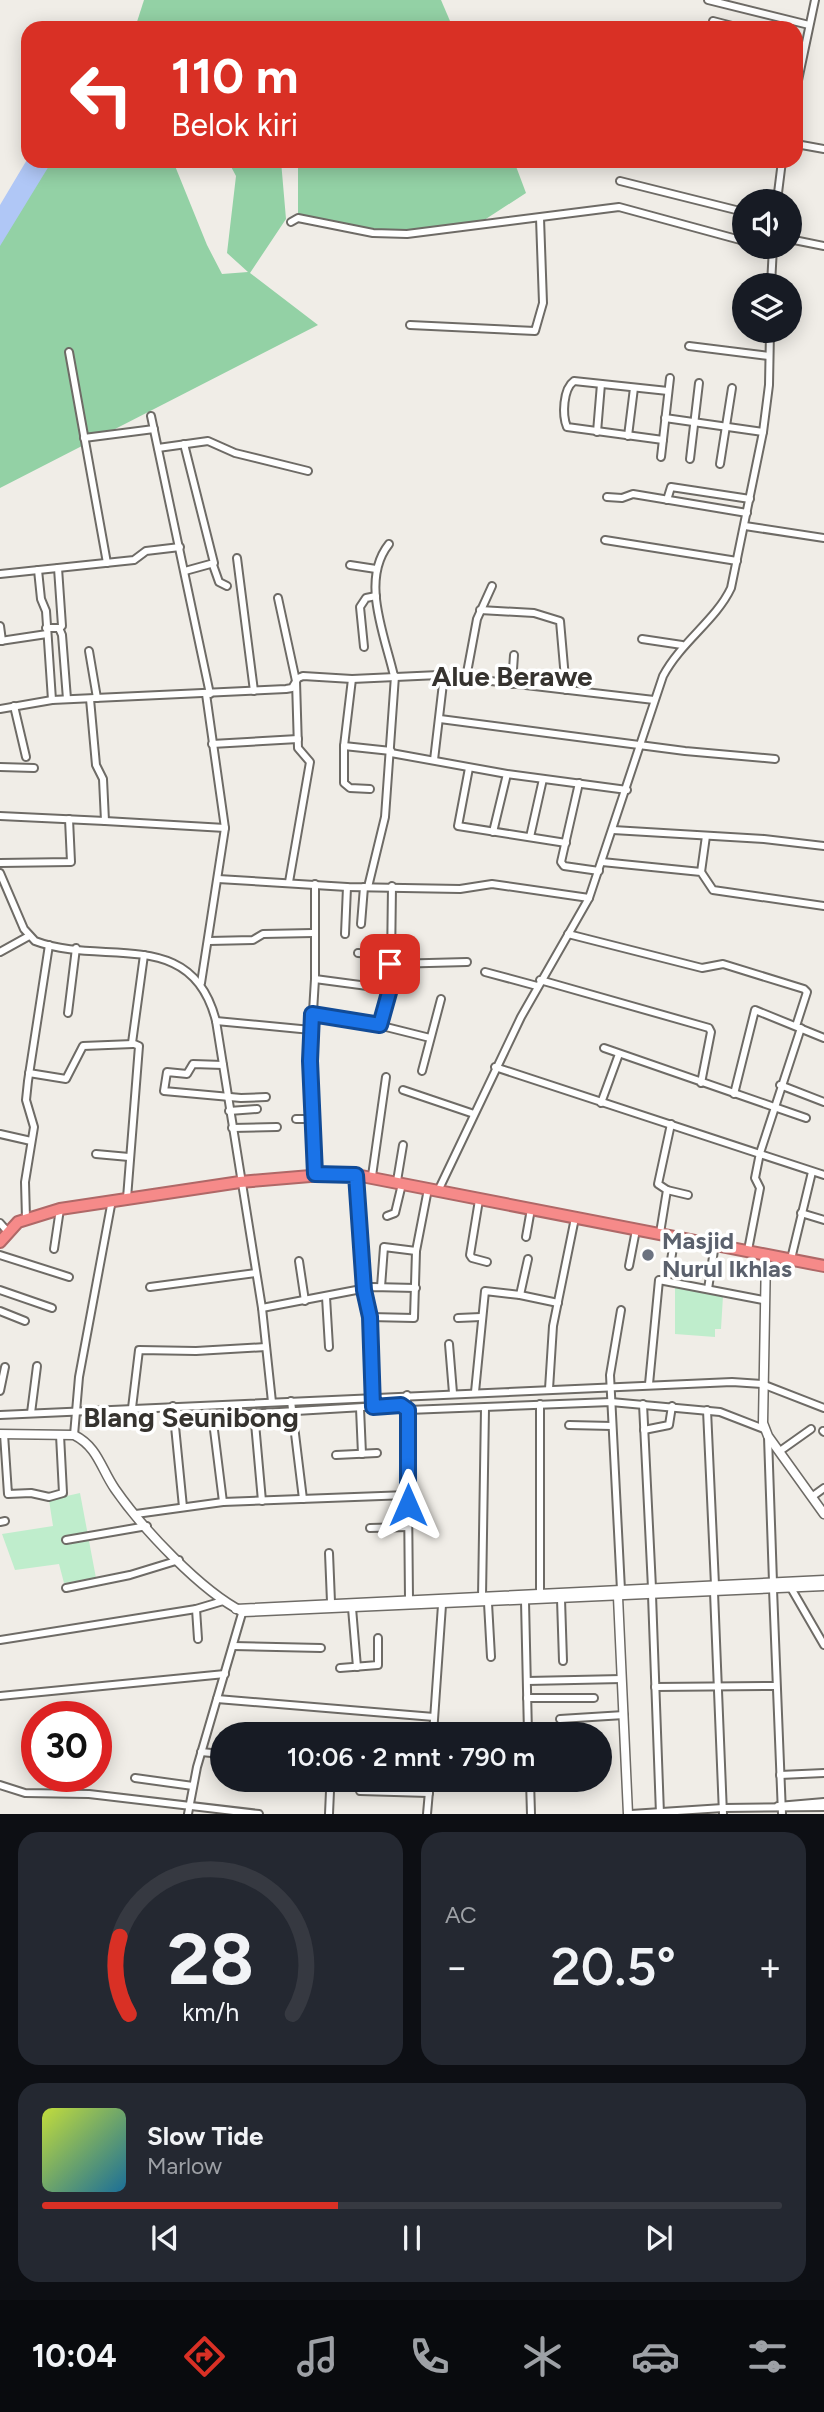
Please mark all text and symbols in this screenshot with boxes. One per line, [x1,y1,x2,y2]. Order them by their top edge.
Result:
text: 110 m [171,46,299,105]
icon: left [56,49,147,140]
text: Belok kiri [171,106,298,144]
map controls [732,189,802,343]
button: sound [732,189,802,259]
button: layers [732,273,802,343]
district label: Alue Berawe [431,659,593,693]
pin [360,934,420,994]
icon: arrive [371,945,409,983]
place label: Masjid Nurul Ikhlas [662,1226,792,1283]
marker: Masjid Nurul Ikhlas [640,1247,656,1263]
district label: Blang Seunibong [83,1400,299,1434]
position arrow [371,1468,445,1542]
speed limit sign: 30 [21,1701,112,1792]
text: 10:06 · 2 mnt · 790 m [287,1741,535,1773]
text: AC [445,1901,477,1929]
text: 28 [167,1916,254,2003]
text: 20.5° [551,1936,676,1998]
text: − [445,1944,469,1990]
text: + [758,1944,782,1990]
text: km/h [182,1997,239,2027]
text: Slow Tide [147,2120,263,2152]
text: Marlow [147,2152,222,2180]
icon: previous [146,2219,184,2257]
icon: pause [393,2219,431,2257]
icon: next [640,2219,678,2257]
icon: directions [180,2332,229,2381]
icon: music [293,2332,342,2381]
icon: phone [405,2332,454,2381]
icon: climate [518,2332,567,2381]
icon: car [631,2332,680,2381]
icon: filters [743,2332,792,2381]
text: 10:04 [32,2337,117,2375]

